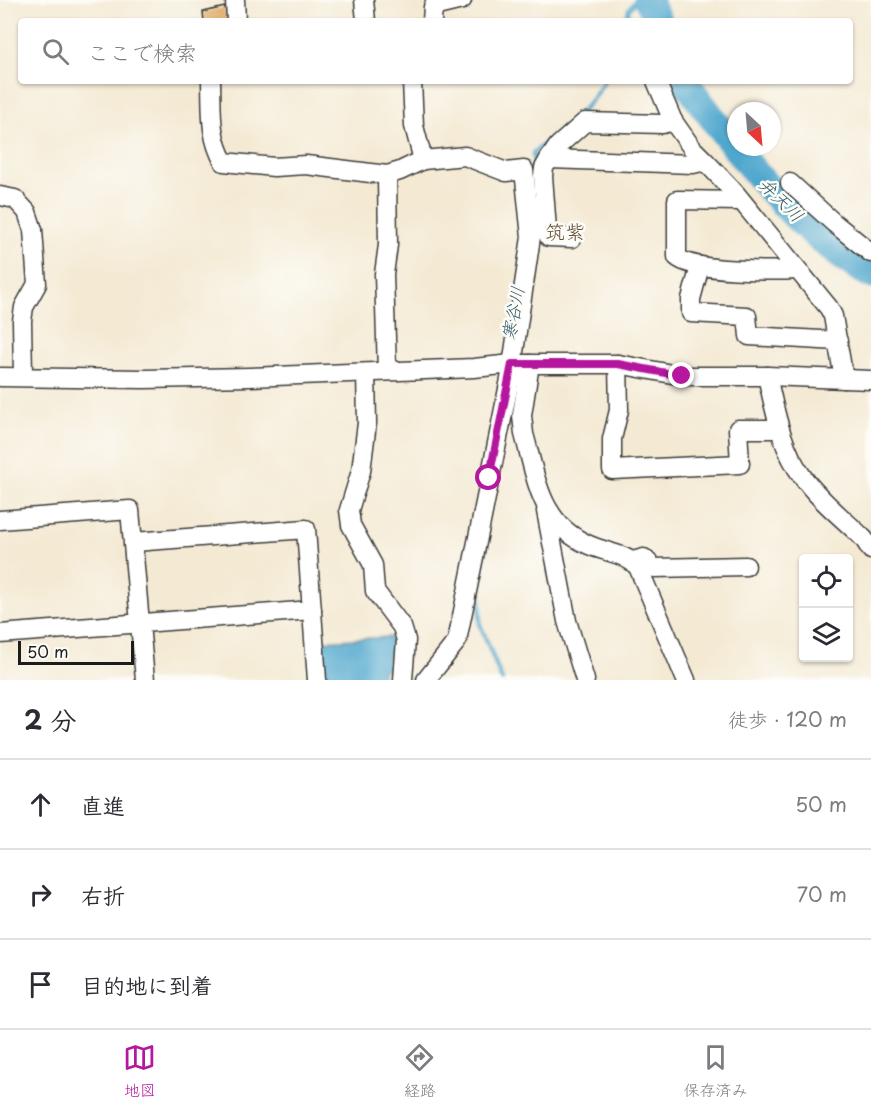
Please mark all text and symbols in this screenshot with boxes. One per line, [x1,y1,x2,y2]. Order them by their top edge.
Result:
search box [18,18,853,84]
icon: search [39,35,72,68]
text: ここで検索 [87,35,197,68]
north arrow [727,102,781,156]
water label: 弁天川 [753,170,811,228]
district label: 筑紫 [545,216,585,246]
water label: 寒谷川 [494,284,530,342]
route end [668,362,694,388]
route start [475,464,501,490]
map controls [799,554,853,662]
button: locate [799,554,853,608]
button: layers [799,608,853,662]
scale bar [18,638,134,666]
text: 50 m [27,639,68,663]
text: 2 分 [24,700,77,739]
text: 徒歩 · 120 m [728,704,847,734]
icon: ahead [24,788,57,821]
text: 直進 [81,788,125,821]
text: 50 m [795,789,847,819]
icon: right [24,878,57,911]
text: 右折 [81,878,125,911]
text: 70 m [797,879,847,909]
icon: arrive [24,968,57,1001]
text: 目的地に到着 [81,968,213,1001]
tab: 地図 [123,1041,156,1101]
tab: 経路 [403,1041,436,1101]
tab: 保存済み [683,1041,747,1101]

